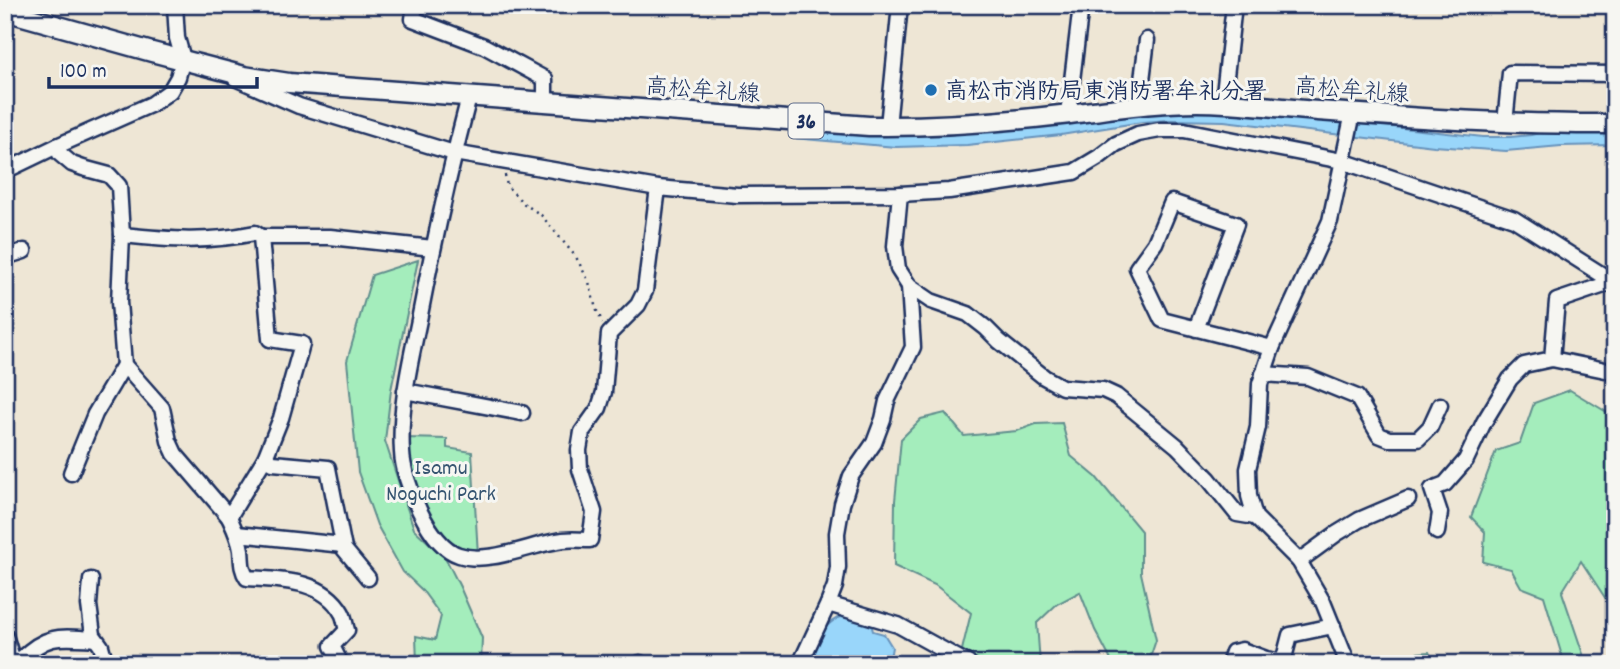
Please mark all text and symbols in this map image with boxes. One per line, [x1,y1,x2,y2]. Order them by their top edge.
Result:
scale bar [49,46,257,90]
text: 100 m [60,58,107,88]
street label: 高松牟礼線 [644,72,761,113]
street label: 高松牟礼線 [1293,72,1410,113]
place label: 高松市消防局東消防署牟礼分署 [945,77,1267,110]
marker: 高松市消防局東消防署牟礼分署 [923,82,939,98]
road number: 36 [788,104,824,138]
park label: Isamu Noguchi Park [386,453,496,512]

